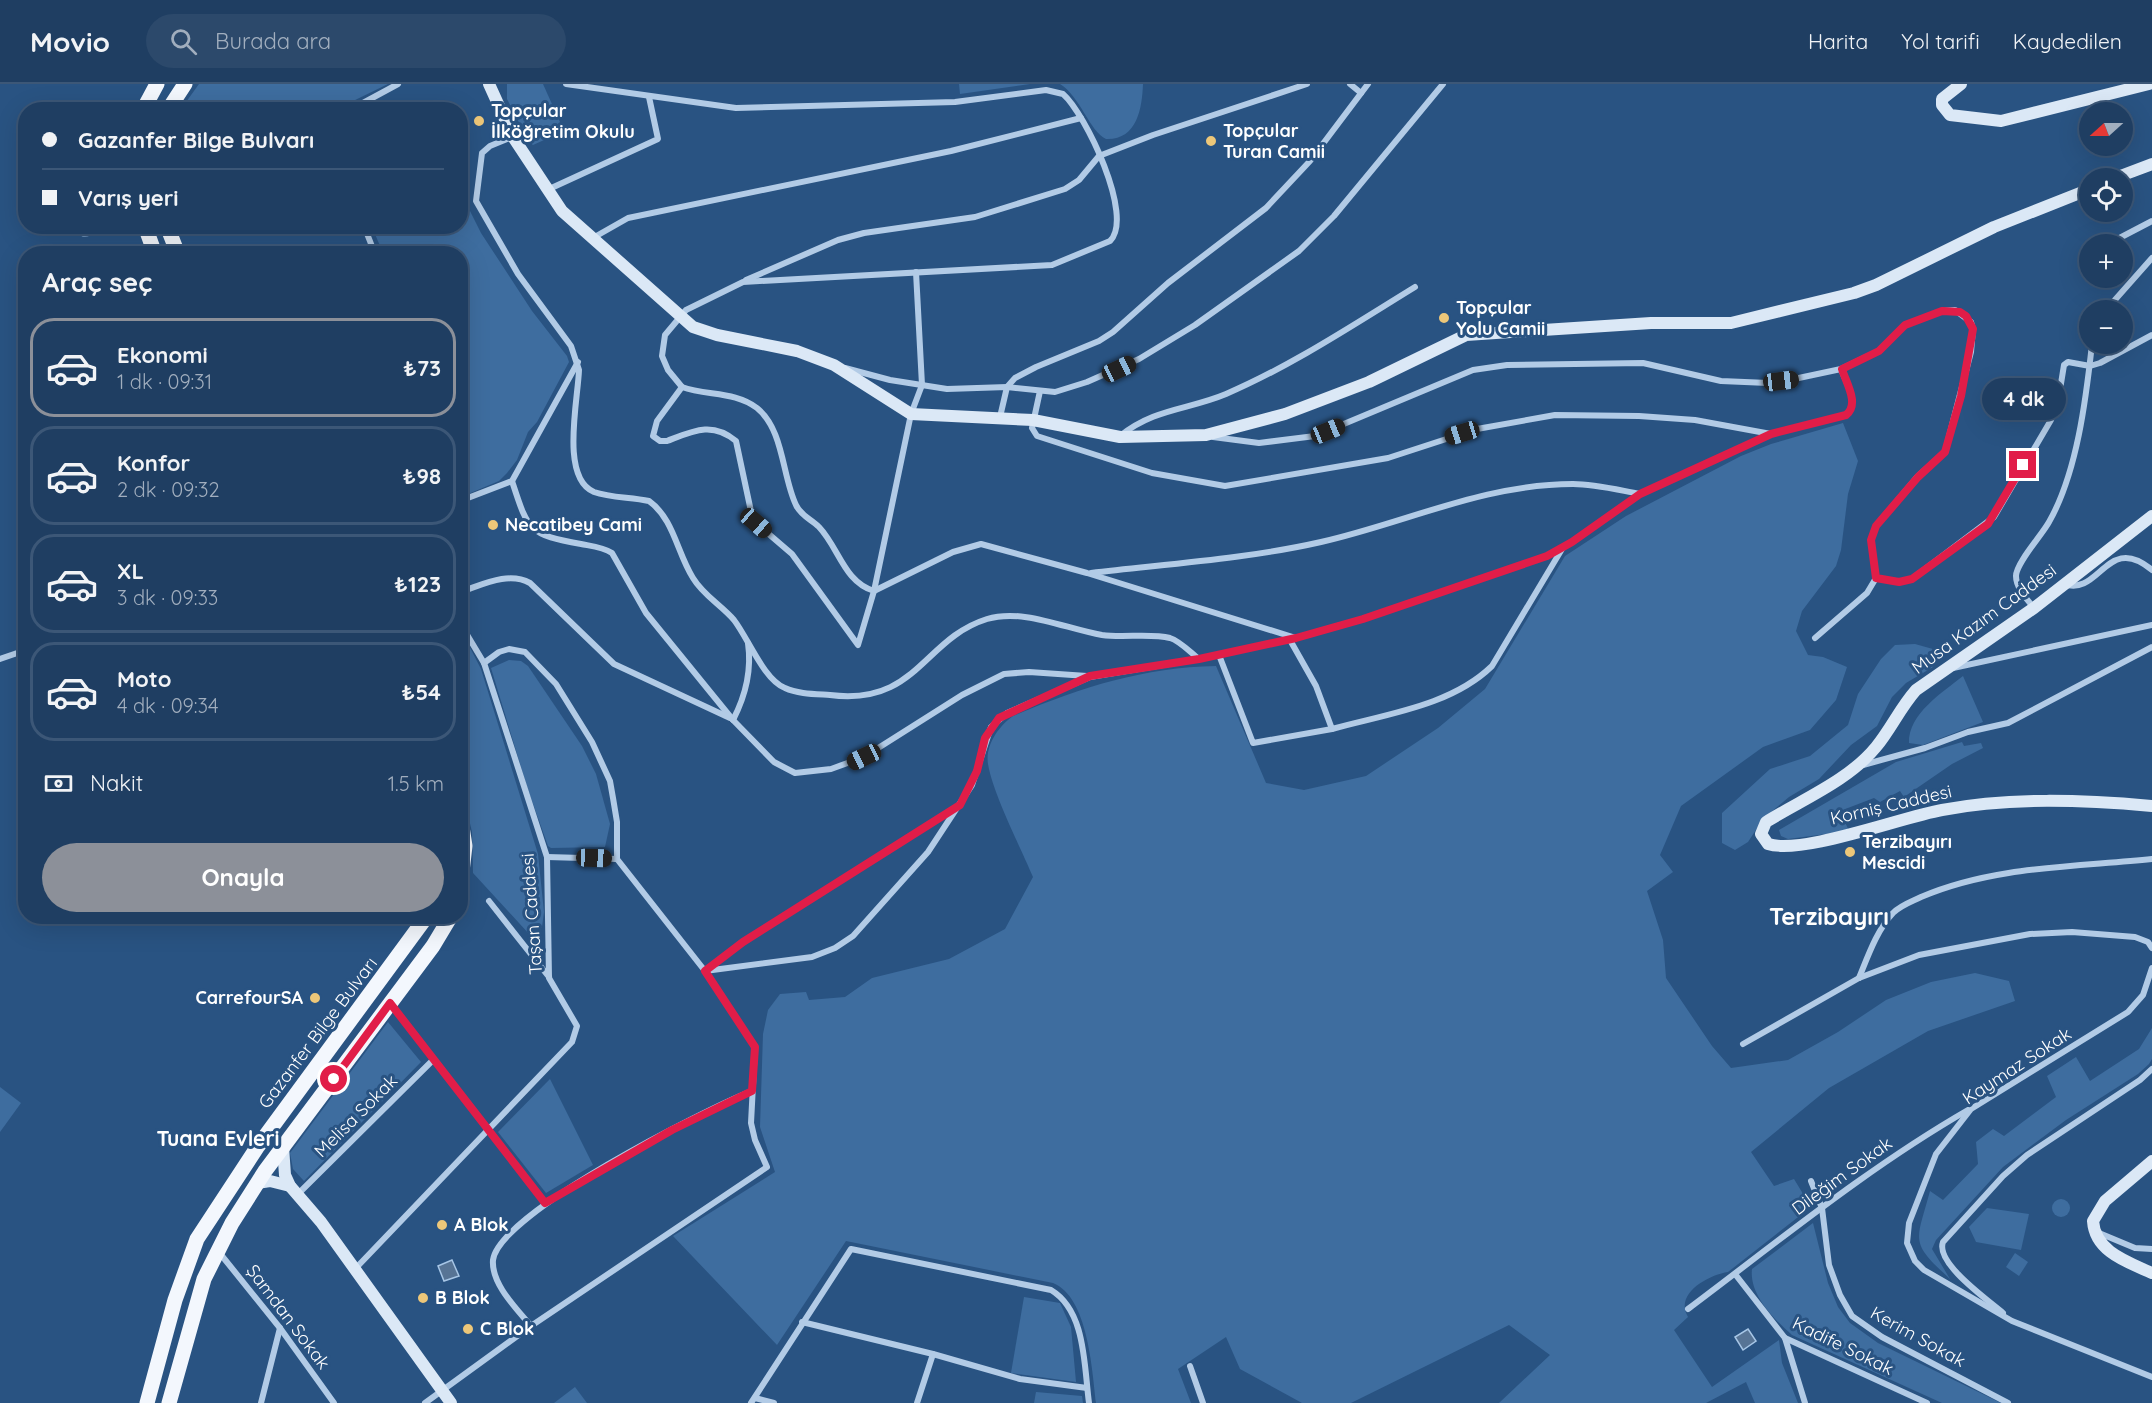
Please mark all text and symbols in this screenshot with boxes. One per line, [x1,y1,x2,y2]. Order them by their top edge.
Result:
search box [146,14,566,68]
text: Movio [30,24,110,59]
icon: search [167,25,200,58]
text: Burada ara [215,27,331,55]
text: Harita [1808,28,1868,54]
text: Yol tarifi [1901,28,1980,54]
text: Kaydedilen [2013,28,2122,54]
place label: Topçular İlköğretim Okulu [491,99,635,143]
north arrow [2079,102,2133,156]
map controls [2079,102,2133,354]
marker: Topçular İlköğretim Okulu [472,114,486,128]
place label: Topçular Turan Camii [1223,119,1325,163]
text: Gazanfer Bilge Bulvarı [78,126,314,154]
marker: Topçular Turan Camii [1204,134,1218,148]
button: locate [2079,168,2133,222]
text: Varış yeri [78,184,178,212]
button: + [2079,234,2133,288]
text: Araç seç [42,265,152,299]
place label: Topçular Yolu Camii [1456,296,1545,340]
button: − [2079,300,2133,354]
marker: Topçular Yolu Camii [1437,311,1451,325]
icon: car [45,341,99,395]
text: Ekonomi [117,341,208,369]
car [1099,353,1139,385]
text: ₺73 [403,354,441,382]
text: 1 dk · 09:31 [117,369,212,394]
car [1762,370,1800,392]
callout: 4 dk [1981,378,2065,420]
text: 4 dk [2003,386,2045,411]
car [1308,416,1348,446]
car [1442,419,1482,447]
icon: car [45,449,99,503]
text: Konfor [117,449,190,477]
route end [2009,451,2036,478]
text: ₺98 [403,462,441,490]
text: 2 dk · 09:32 [117,477,220,502]
car [737,504,775,542]
place label: Necatibey Cami [505,513,642,536]
marker: Necatibey Cami [486,518,500,532]
icon: car [45,557,99,611]
text: XL [117,557,144,585]
street label: Musa Kazım Caddesi [1907,558,2061,679]
text: ₺123 [394,570,441,598]
text: 3 dk · 09:33 [117,585,218,610]
icon: car [45,665,99,719]
text: Moto [117,665,171,693]
text: ₺54 [401,678,441,706]
text: 4 dk · 09:34 [117,693,218,718]
car [844,741,884,773]
icon: cash [42,767,75,800]
text: Nakit [90,769,143,797]
text: 1.5 km [388,771,444,796]
street label: Korniş Caddesi [1828,779,1954,830]
place label: Terzibayırı Mescidi [1862,830,1952,874]
button: Onayla [42,843,444,912]
marker: Terzibayırı Mescidi [1843,845,1857,859]
car [576,848,612,868]
street label: Taşan Caddesi [516,853,547,975]
district label: Terzibayırı [1769,901,1889,931]
street label: Gazanfer Bilge Bulvarı [253,952,382,1113]
place label: CarrefourSA [195,986,303,1009]
marker: CarrefourSA [308,991,322,1005]
street label: Kaymaz Sokak [1958,1022,2076,1109]
route start [320,1065,347,1092]
street label: Melisa Sokak [309,1069,402,1162]
district label: Tuana Evleri [156,1125,280,1151]
street label: Dileğim Sokak [1787,1131,1896,1220]
place label: A Blok [454,1213,508,1236]
marker: A Blok [435,1218,449,1232]
street label: Şamdan Sokak [241,1260,335,1374]
place label: B Blok [435,1286,490,1309]
marker: B Blok [416,1291,430,1305]
street label: Kerim Sokak [1867,1301,1970,1372]
street label: Kadife Sokak [1789,1311,1898,1380]
place label: C Blok [480,1317,534,1340]
marker: C Blok [461,1322,475,1336]

